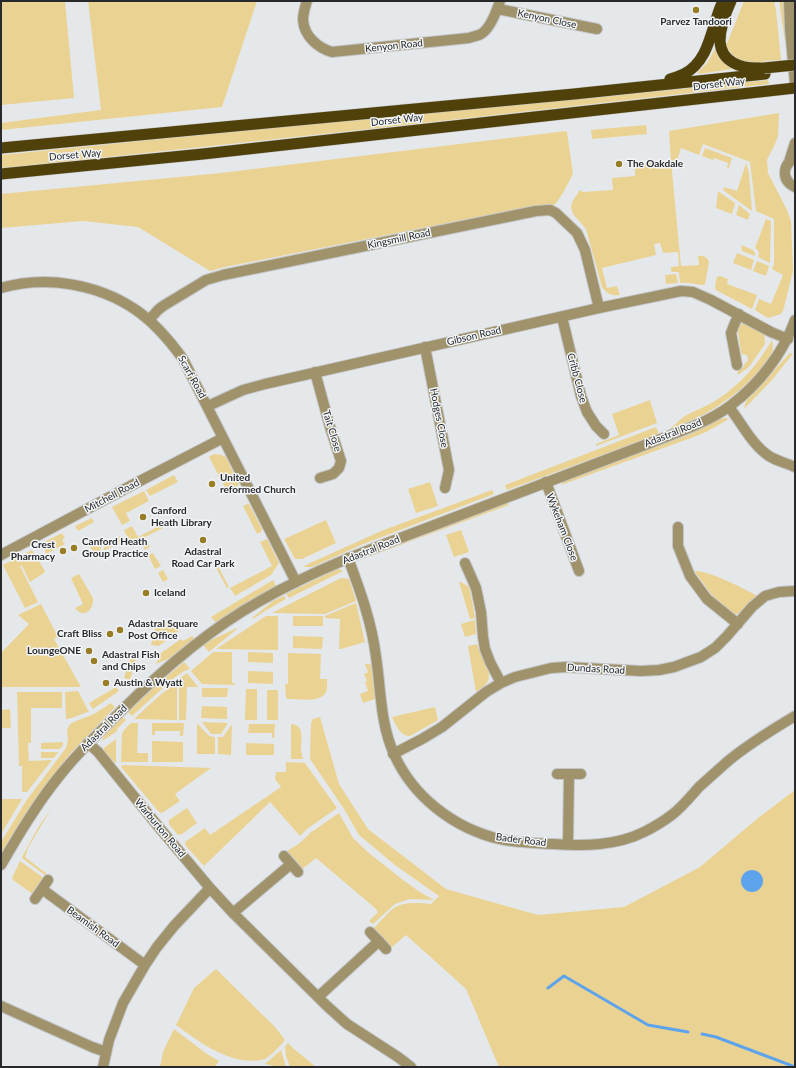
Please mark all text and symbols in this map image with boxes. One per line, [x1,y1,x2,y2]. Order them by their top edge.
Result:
marker: Parvez Tandoori [691,5,701,15]
street label: Kenyon Close [516,7,578,31]
place label: Parvez Tandoori [660,16,732,28]
street label: Kenyon Road [365,37,423,55]
street label: Dorset Way [692,75,746,93]
street label: Dorset Way [370,111,424,129]
street label: Dorset Way [48,147,102,163]
place label: The Oakdale [627,158,683,170]
marker: The Oakdale [614,159,624,169]
street label: Kingsmill Road [366,226,432,252]
street label: Gibson Road [446,324,502,348]
street label: Cribb Close [565,352,589,404]
street label: Scarf Road [175,354,209,400]
street label: Hodges Close [427,387,451,449]
street label: Tait Close [320,409,344,453]
street label: Adastral Road [643,416,703,450]
place label: United reformed Church [220,472,296,496]
street label: Mitchell Road [83,477,141,515]
marker: United reformed Church [207,479,217,489]
street label: Wykeham Close [544,492,580,562]
place label: Canford Heath Library [151,505,212,528]
marker: Canford Heath Library [138,512,148,522]
street label: Adastral Road [341,533,401,567]
marker: Adastral Road Car Park [198,535,208,545]
place label: Canford Heath Group Practice [82,536,148,560]
place label: Crest Pharmacy [11,539,55,562]
marker: Canford Heath Group Practice [69,543,79,553]
marker: Crest Pharmacy [58,546,68,556]
place label: Adastral Road Car Park [171,546,235,570]
place label: Iceland [154,587,186,599]
marker: Iceland [141,588,151,598]
place label: Adastral Square Post Office [128,618,198,642]
marker: Adastral Square Post Office [115,625,125,635]
place label: Craft Bliss [57,628,102,640]
marker: Craft Bliss [105,629,115,639]
place label: LoungeONE [27,645,81,657]
marker: LoungeONE [84,646,94,656]
place label: Adastral Fish and Chips [102,649,160,672]
marker: Adastral Fish and Chips [89,656,99,666]
street label: Dundas Road [567,661,625,677]
place label: Austin & Wyatt [114,677,183,689]
marker: Austin & Wyatt [101,678,111,688]
street label: Adastral Road [78,702,130,754]
street label: Warburton Road [132,796,188,860]
street label: Bader Road [495,831,547,849]
street label: Beamish Road [64,904,122,950]

